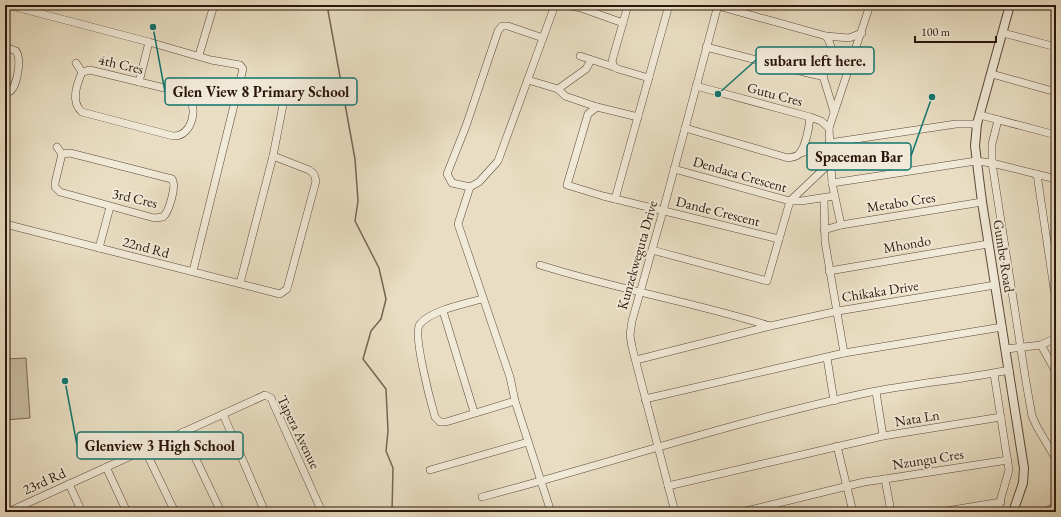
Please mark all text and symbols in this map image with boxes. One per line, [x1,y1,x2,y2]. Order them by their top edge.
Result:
scale bar [915,18,996,44]
text: 100 m [921,24,951,40]
callout: subaru left here. [756,47,874,74]
street label: 4th Cres [97,50,146,78]
text: subaru left here. [764,51,866,70]
callout: Glen View 8 Primary School [165,78,357,105]
street label: Gutu Cres [745,78,805,110]
text: Glen View 8 Primary School [173,82,350,101]
callout: Spaceman Bar [807,143,911,170]
text: Spaceman Bar [815,147,904,166]
street label: Dendaca Crescent [691,152,790,196]
street label: 3rd Cres [111,184,160,212]
street label: Metabo Cres [865,188,937,216]
street label: Dande Crescent [674,192,763,230]
street label: Kunzekweguta Drive [613,198,661,312]
street label: Gumbe Road [989,218,1019,294]
street label: Mhondo [882,231,932,257]
street label: 22nd Rd [121,232,172,262]
street label: Chikaka Drive [840,276,920,306]
street label: Tapera Avenue [273,392,325,472]
street label: Nata Ln [893,405,941,430]
callout: Glenview 3 High School [77,432,243,459]
text: Glenview 3 High School [85,436,236,455]
street label: Nzungu Cres [891,444,965,474]
street label: 23rd Rd [20,463,69,498]

